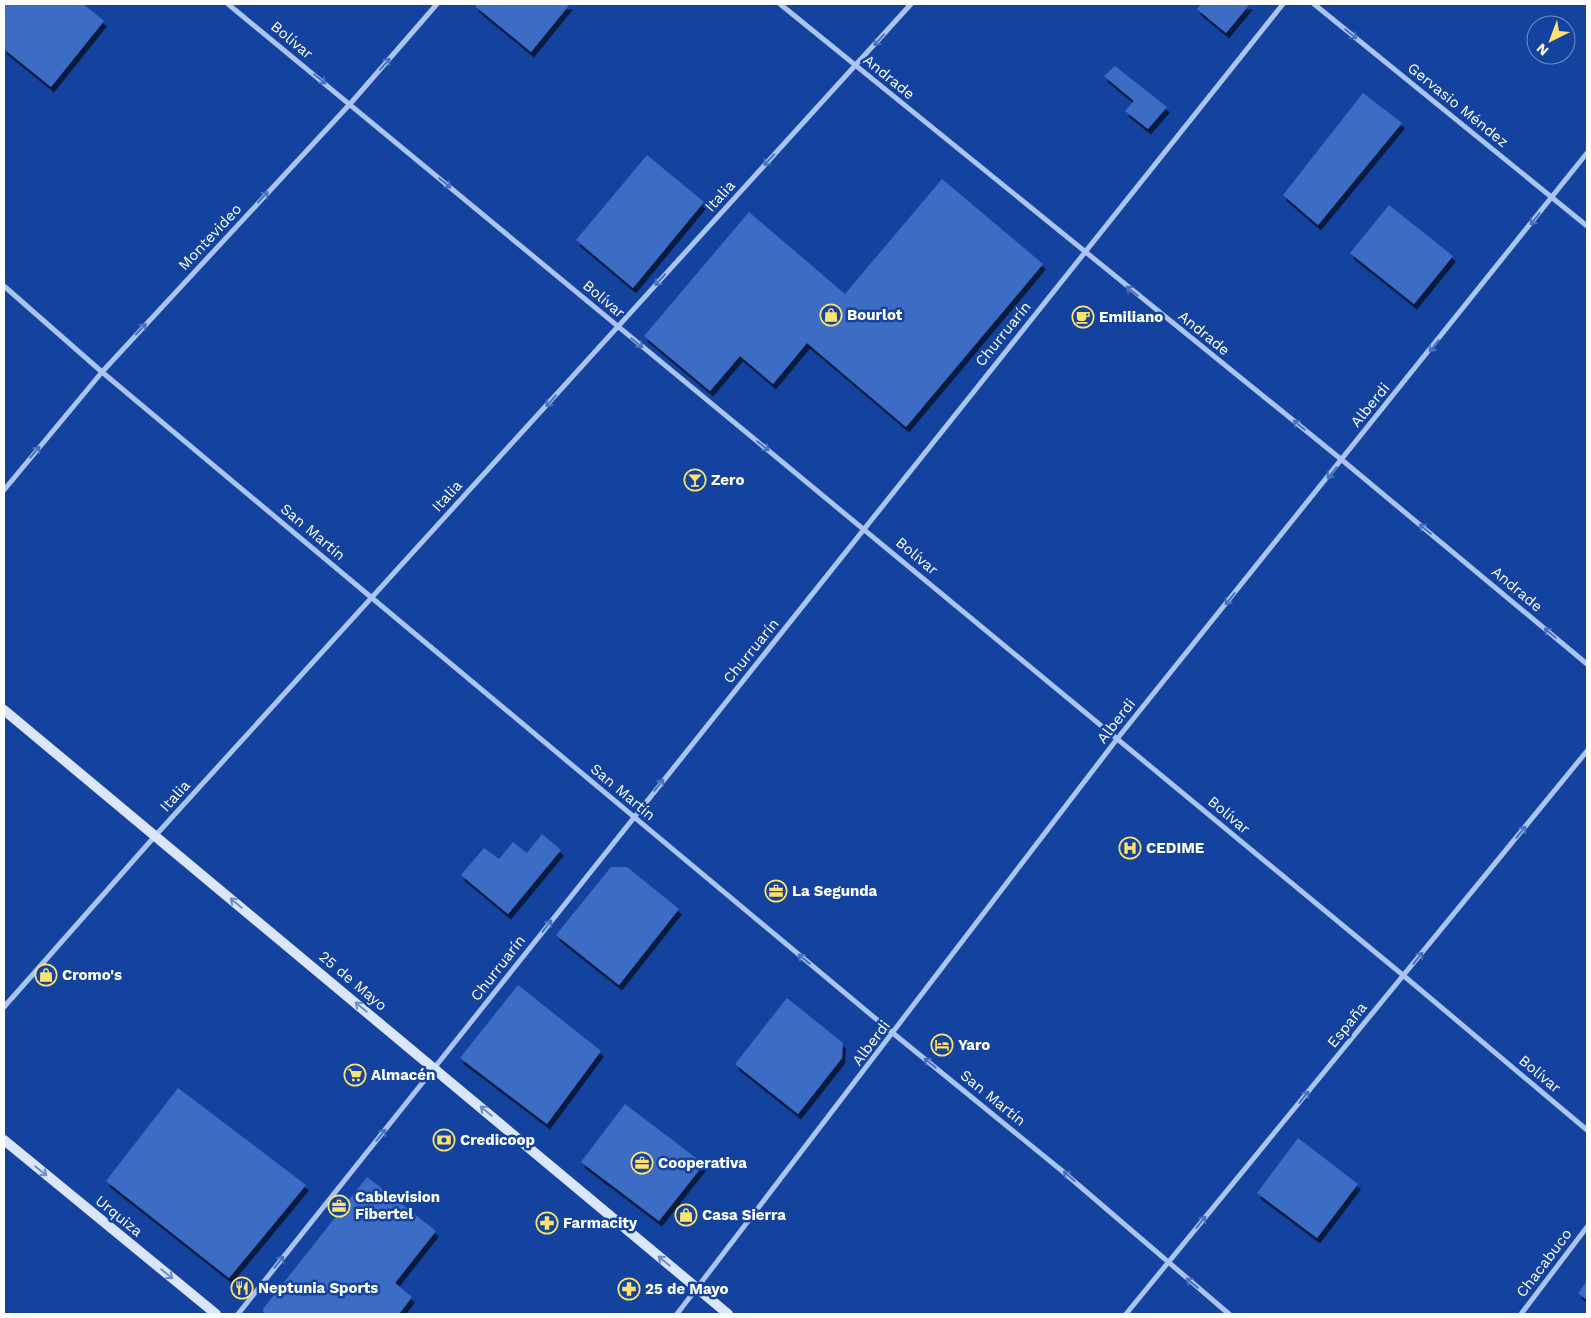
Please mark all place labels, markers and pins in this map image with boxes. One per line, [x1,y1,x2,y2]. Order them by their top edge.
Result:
shop icon: Bourlot [819,303,843,327]
cafe icon: Emiliano [1071,305,1095,329]
place label: Bourlot [847,306,903,324]
place label: Emiliano [1099,308,1163,326]
bar icon: Zero [683,468,707,492]
place label: Zero [711,471,744,489]
hospital icon: CEDIME [1118,836,1142,860]
place label: CEDIME [1146,839,1204,857]
office icon: La Segunda [764,879,788,903]
place label: La Segunda [792,882,878,900]
shop icon: Cromo's [34,963,58,987]
place label: Cromo's [62,966,122,984]
hotel icon: Yaro [930,1033,954,1057]
place label: Yaro [958,1036,990,1054]
supermarket icon: Almacén [343,1063,367,1087]
place label: Almacén [371,1066,435,1084]
bank icon: Credicoop [432,1128,456,1152]
place label: Credicoop [460,1131,535,1149]
office icon: Cooperativa [630,1151,654,1175]
place label: Cooperativa [658,1154,747,1172]
place label: Cablevision Fibertel [355,1188,440,1223]
office icon: Cablevision Fibertel [327,1194,351,1218]
shop icon: Casa Sierra [674,1203,698,1227]
place label: Casa Sierra [702,1206,786,1224]
pharmacy icon: Farmacity [535,1211,559,1235]
place label: Farmacity [563,1214,638,1232]
restaurant icon: Neptunia Sports [230,1276,254,1300]
pharmacy icon: 25 de Mayo [617,1277,641,1301]
place label: Neptunia Sports [258,1279,378,1297]
place label: 25 de Mayo [645,1280,728,1298]

